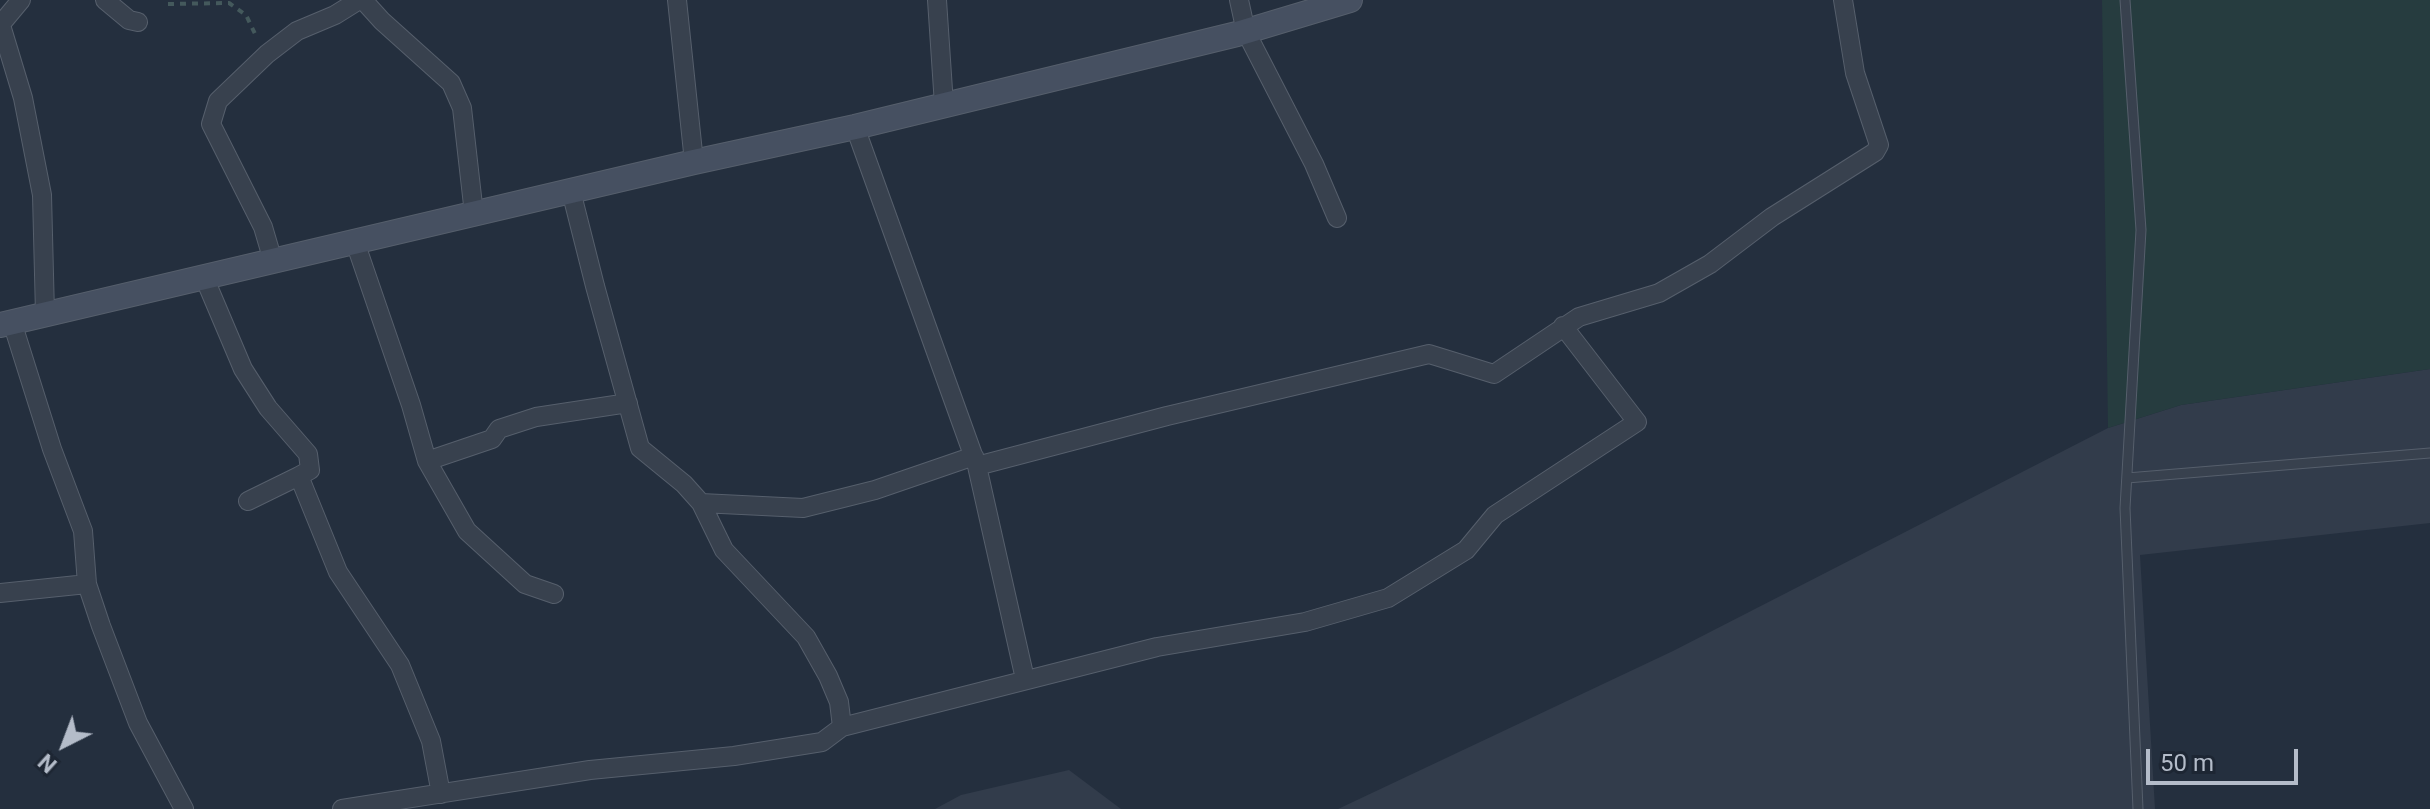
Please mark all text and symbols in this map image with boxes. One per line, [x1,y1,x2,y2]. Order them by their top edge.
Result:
north arrow [24,705,104,785]
scale bar [2150,733,2302,783]
text: N [33,749,62,778]
text: 50 m [2160,749,2214,777]

